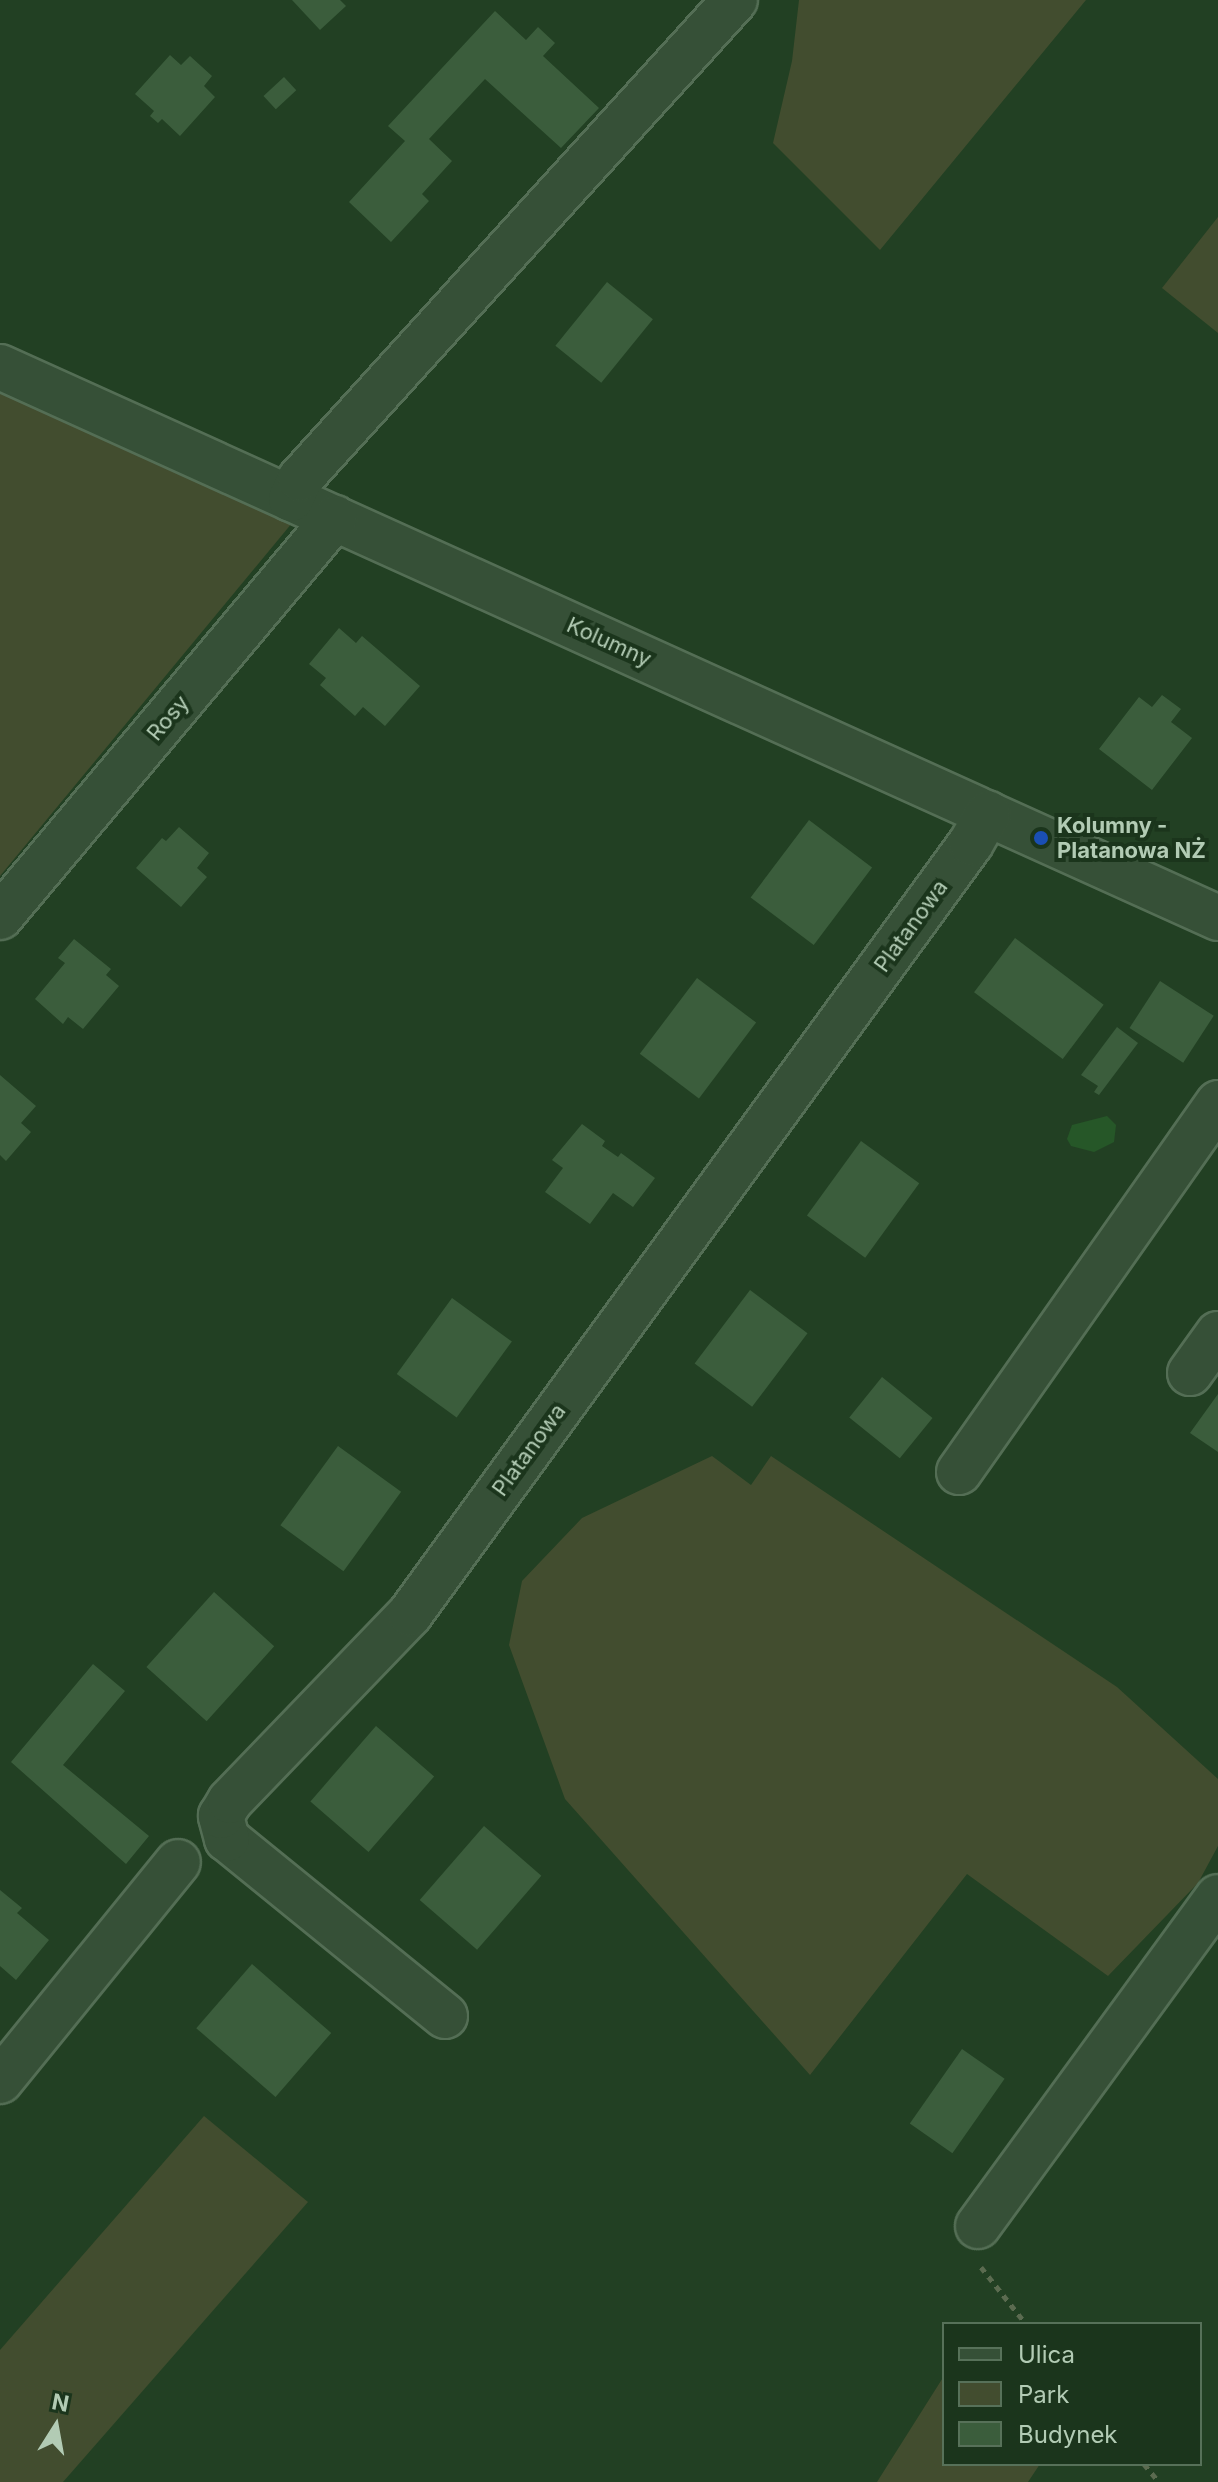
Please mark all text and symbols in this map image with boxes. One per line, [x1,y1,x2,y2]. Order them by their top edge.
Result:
street label: Kolumny [563,612,655,672]
street label: Rosy [141,690,195,746]
place label: Kolumny - Platanowa NŻ [1057,812,1206,864]
marker: Kolumny - Platanowa NŻ [1032,829,1050,847]
street label: Platanowa [869,875,953,977]
street label: Platanowa [487,1399,571,1501]
legend [942,2322,1202,2466]
text: Ulica [1018,2340,1075,2369]
text: Park [1018,2380,1069,2409]
north arrow [16,2386,96,2466]
text: N [50,2388,71,2417]
text: Budynek [1018,2420,1118,2449]

